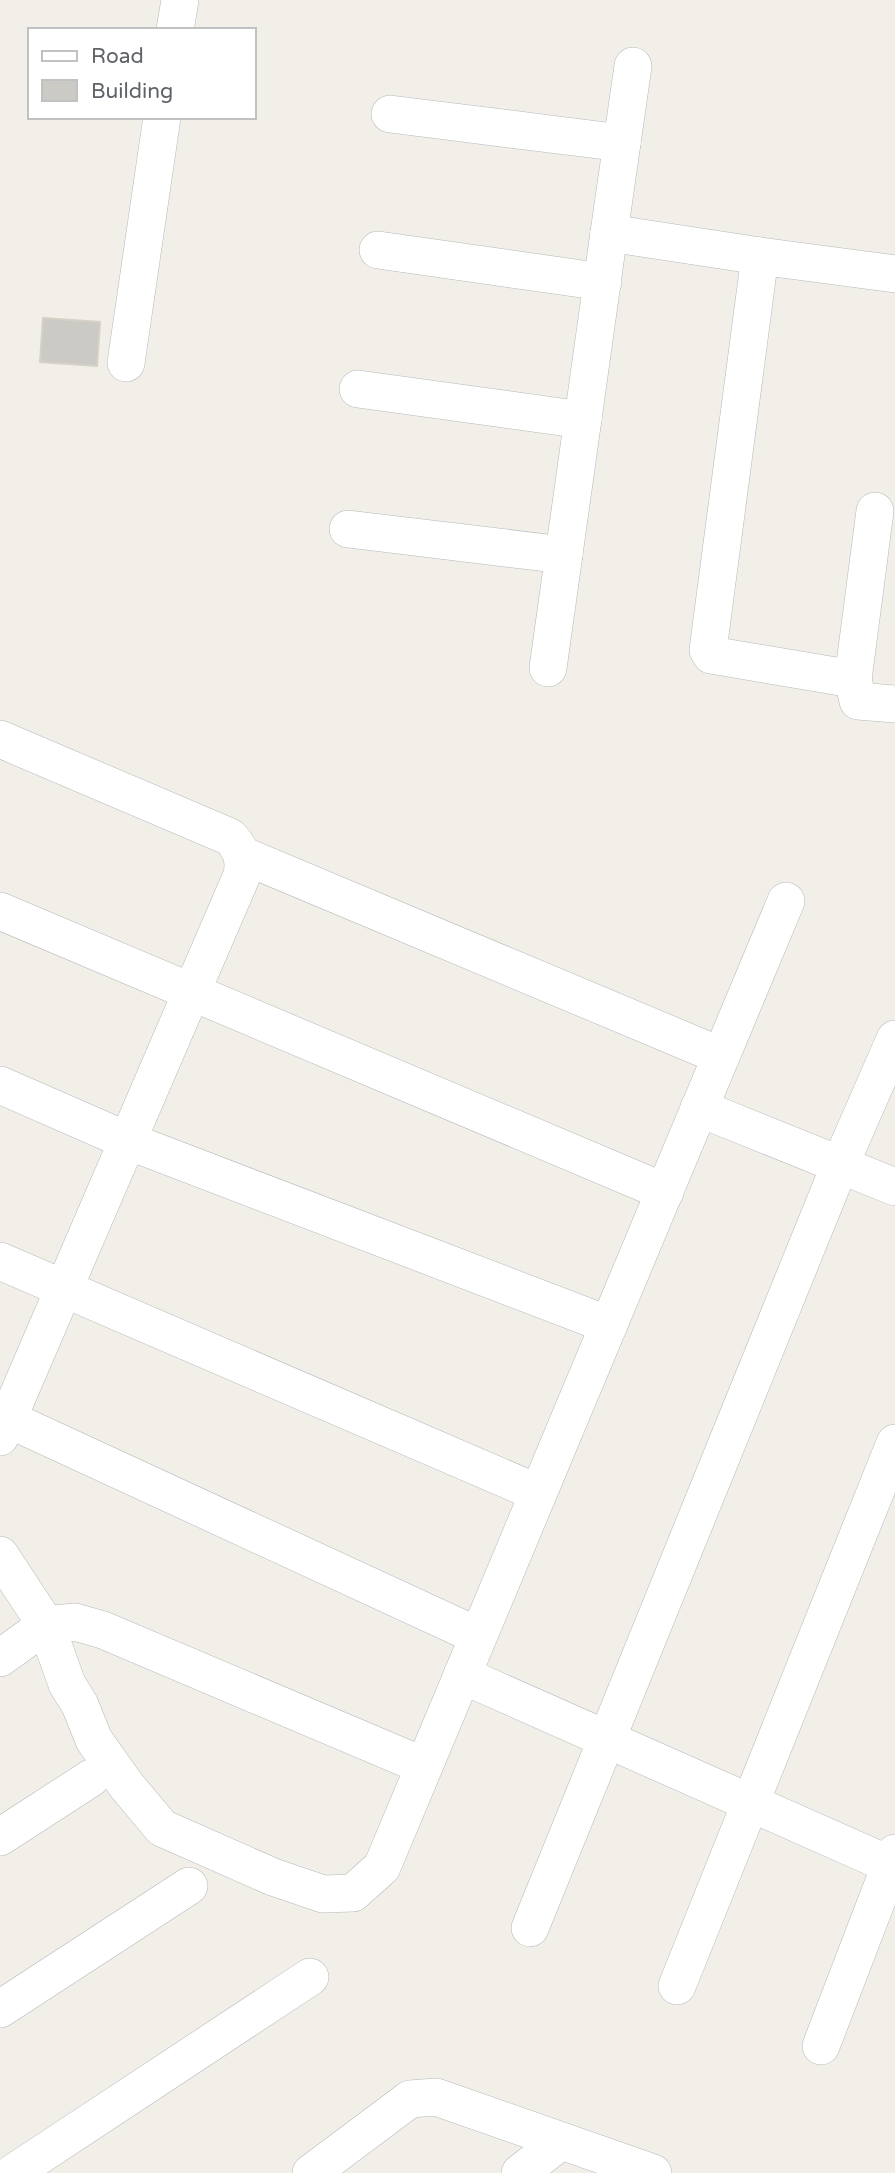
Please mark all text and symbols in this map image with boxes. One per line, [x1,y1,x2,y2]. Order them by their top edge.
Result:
legend [28,28,256,119]
text: Road [91,44,144,69]
text: Building [91,79,173,104]

